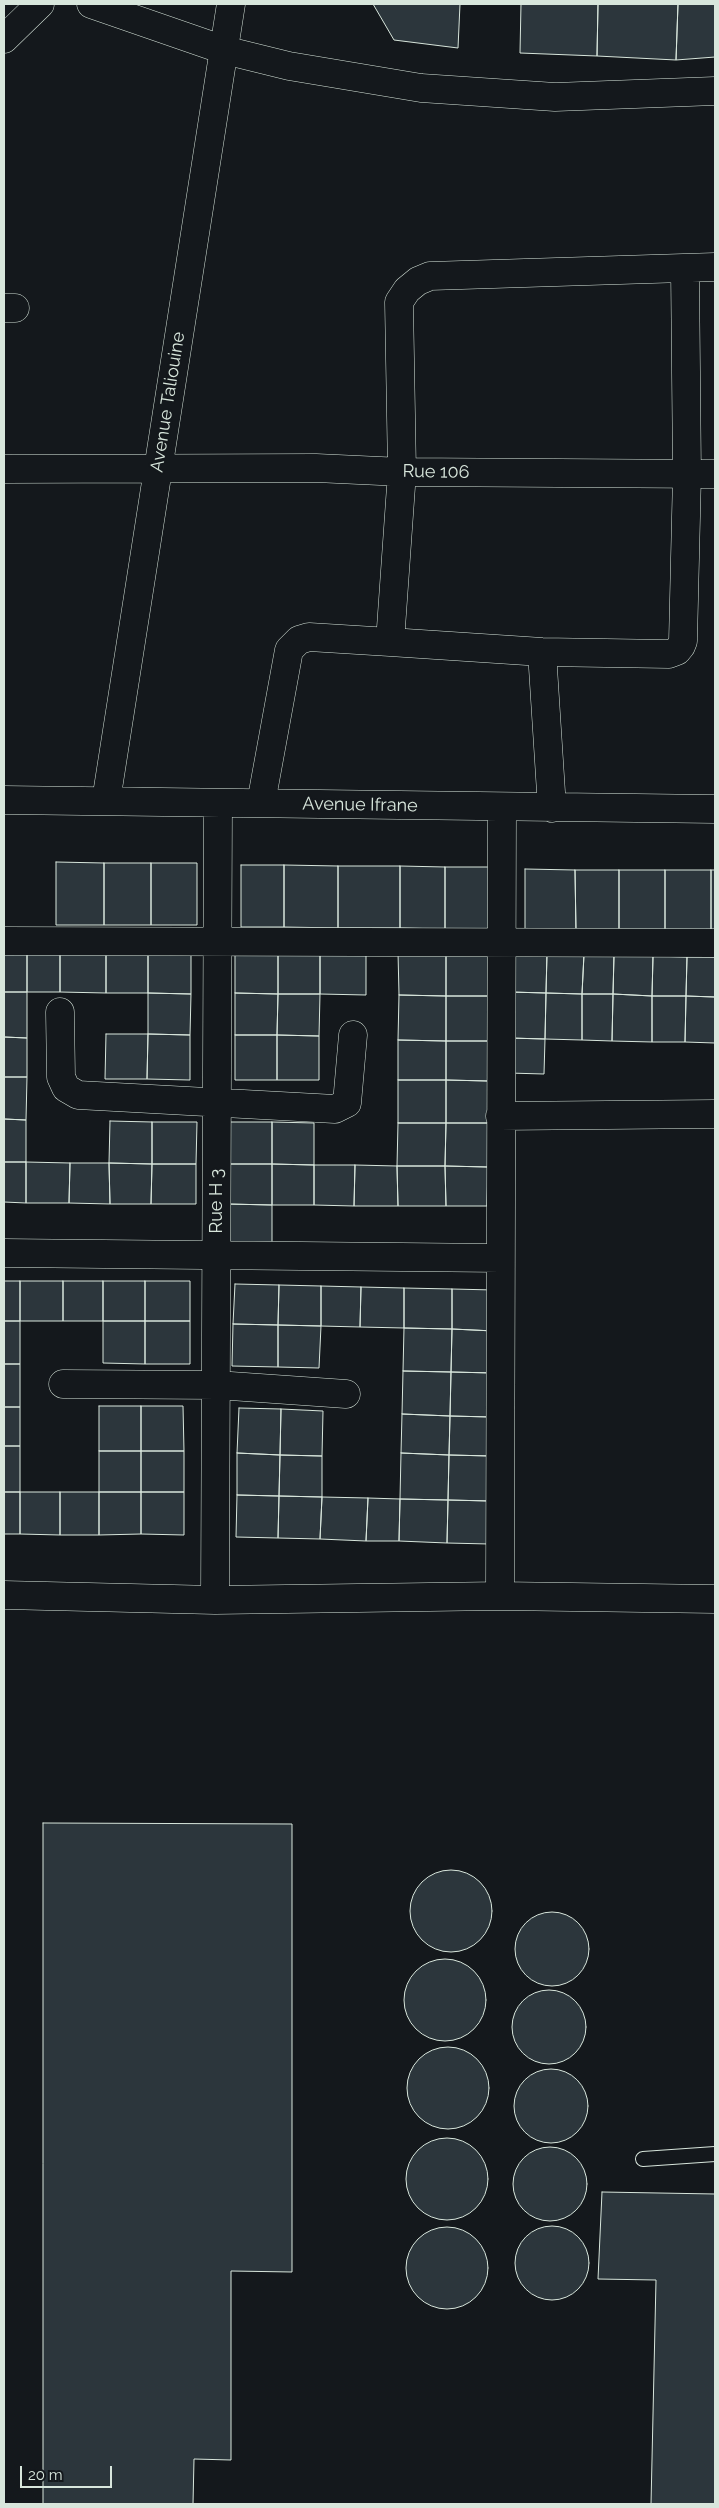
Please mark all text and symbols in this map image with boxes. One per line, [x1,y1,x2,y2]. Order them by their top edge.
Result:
street label: Avenue Taliouine [146,330,190,474]
street label: Rue 106 [402,461,470,483]
street label: Avenue Ifrane [302,793,418,817]
street label: Rue H 3 [206,1169,228,1233]
scale bar [22,2456,115,2488]
text: 20 m [28,2466,63,2484]

